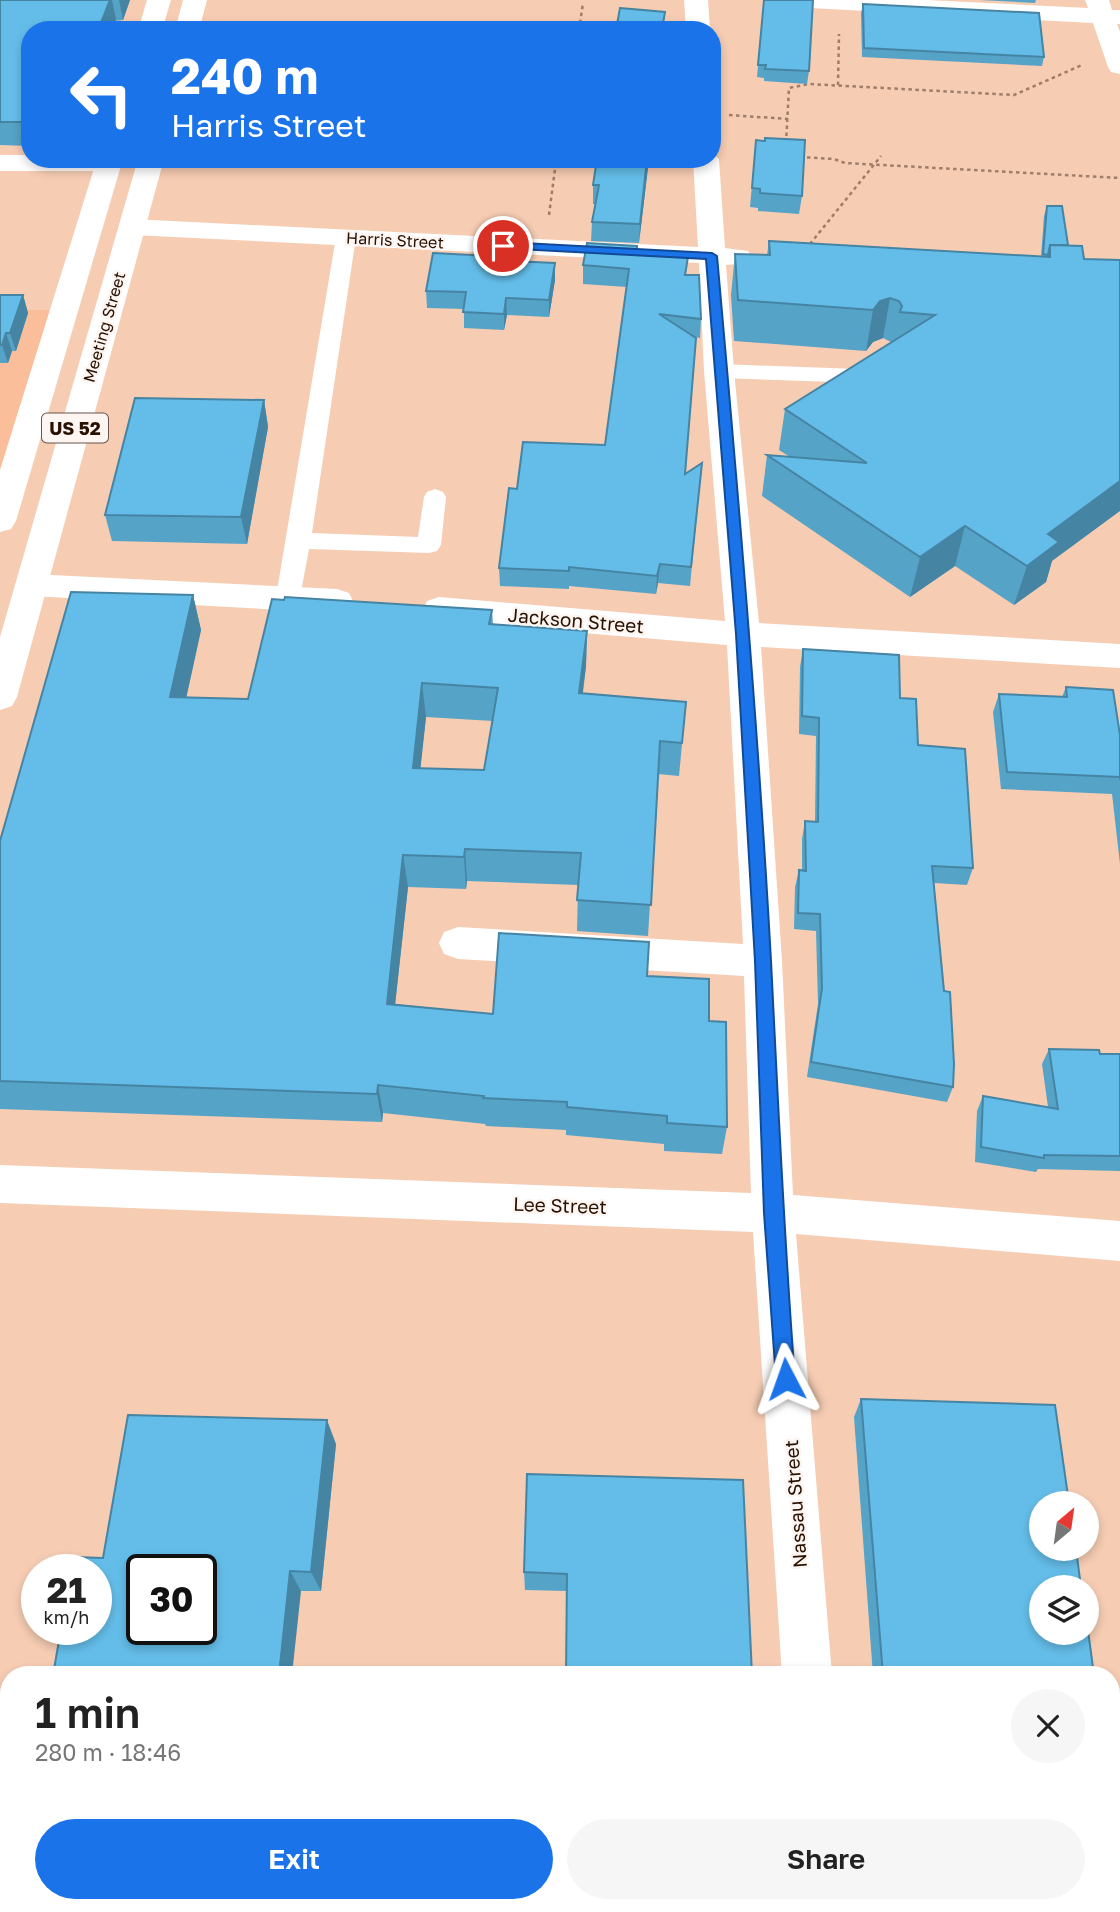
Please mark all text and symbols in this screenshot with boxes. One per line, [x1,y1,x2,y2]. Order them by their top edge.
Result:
text: 240 m [171,46,319,105]
icon: left [56,49,147,140]
text: Harris Street [171,106,367,144]
pin [473,216,533,276]
street label: Harris Street [346,227,444,253]
icon: arrive [484,227,522,265]
street label: Meeting Street [79,269,129,385]
road number: US 52 [42,414,108,442]
street label: Jackson Street [507,603,645,637]
street label: Lee Street [513,1192,607,1218]
position arrow [749,1342,823,1416]
street label: Nassau Street [779,1439,811,1569]
north arrow [1029,1491,1099,1561]
map controls [1029,1491,1099,1645]
speed limit sign: 30 [126,1554,217,1645]
text: 21 [47,1569,86,1611]
button: layers [1029,1575,1099,1645]
text: km/h [44,1606,89,1628]
text: 1 min [35,1687,140,1737]
button: close [1011,1689,1085,1763]
text: 280 m · 18:46 [35,1738,181,1766]
button: Exit [35,1819,553,1899]
button: Share [567,1819,1085,1899]

